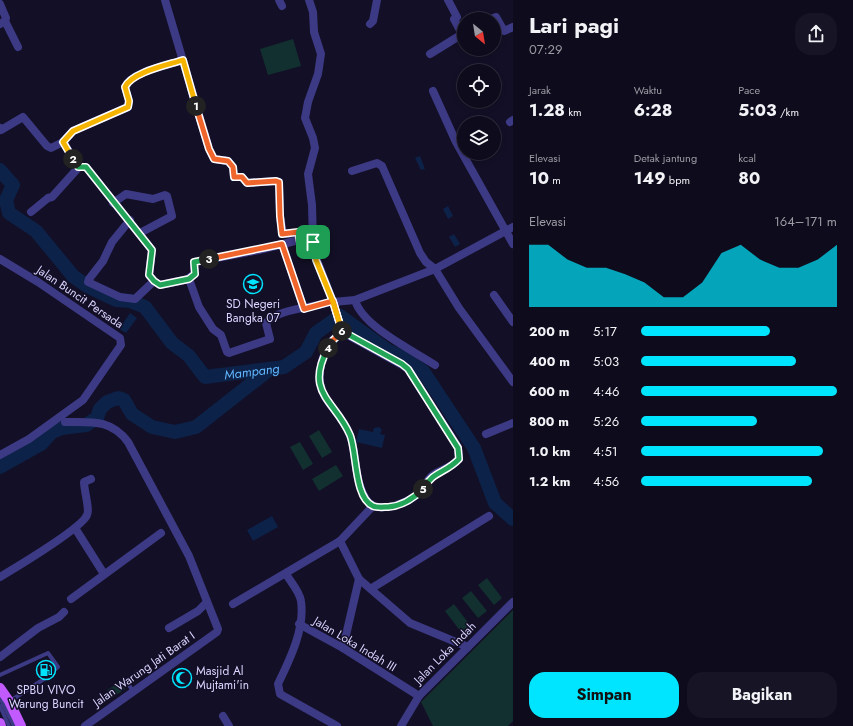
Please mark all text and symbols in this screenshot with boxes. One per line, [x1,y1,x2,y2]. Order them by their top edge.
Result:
text: Lari pagi [529,9,619,41]
north arrow [457,12,501,56]
map controls [457,12,501,160]
button: share [795,13,837,55]
text: 07:29 [529,40,562,59]
button: locate [457,64,501,108]
text: Jarak [529,82,551,98]
text: Waktu [634,82,662,98]
text: Pace [738,82,760,98]
pin: 1 [186,96,206,116]
text: 1 [193,98,199,114]
text: 1.28 [529,98,565,122]
text: 6:28 [634,98,672,122]
text: 5:03 [738,98,777,122]
text: km [565,104,582,120]
text: /km [777,104,799,120]
button: layers [457,116,501,160]
pin: 2 [63,149,83,169]
text: Elevasi [529,150,561,166]
text: Detak jantung [634,150,697,166]
text: kcal [738,150,756,166]
text: 2 [69,151,77,167]
text: 10 [529,166,549,190]
text: 149 [634,166,666,190]
text: 80 [738,166,760,190]
text: m [549,172,561,188]
text: bpm [666,172,690,188]
text: Elevasi [529,212,566,231]
text: 164–171 m [774,212,837,231]
pin [296,225,330,259]
icon: arrive [302,231,324,253]
pin: 3 [199,249,219,269]
text: 3 [206,251,212,267]
street label: Jalan Buncit Persada [31,260,127,333]
school or university icon: SD Negeri Bangka 07 [242,273,264,295]
place label: SD Negeri Bangka 07 [226,295,281,327]
pin: 6 [332,321,352,341]
text: 200 m [529,322,569,341]
text: 5:17 [593,322,617,341]
text: 6 [338,323,346,339]
pin: 4 [318,338,338,358]
text: 4 [324,340,332,356]
text: 400 m [529,352,570,371]
text: 5:03 [593,352,619,371]
water label: Mampang [223,358,280,384]
text: 600 m [529,382,569,401]
text: 4:46 [593,382,620,401]
text: 800 m [529,412,569,431]
text: 5:26 [593,412,619,431]
text: 1.0 km [529,442,570,461]
text: 4:51 [593,442,618,461]
text: 1.2 km [529,472,570,491]
text: 4:56 [593,472,619,491]
pin: 5 [413,479,433,499]
text: 5 [419,481,427,497]
street label: Jalan Loka Indah III [308,611,400,676]
street label: Jalan Loka Indah [408,618,480,690]
street label: Jalan Warung Jati Barat I [88,627,199,712]
fuel station icon: SPBU VIVO Warung Buncit [35,659,57,681]
place label: Masjid Al Mujtami'in [196,662,249,694]
mosque icon: Masjid Al Mujtami'in [171,667,193,689]
button: Simpan [529,672,679,718]
button: Bagikan [687,672,837,718]
place label: SPBU VIVO Warung Buncit [9,681,83,713]

